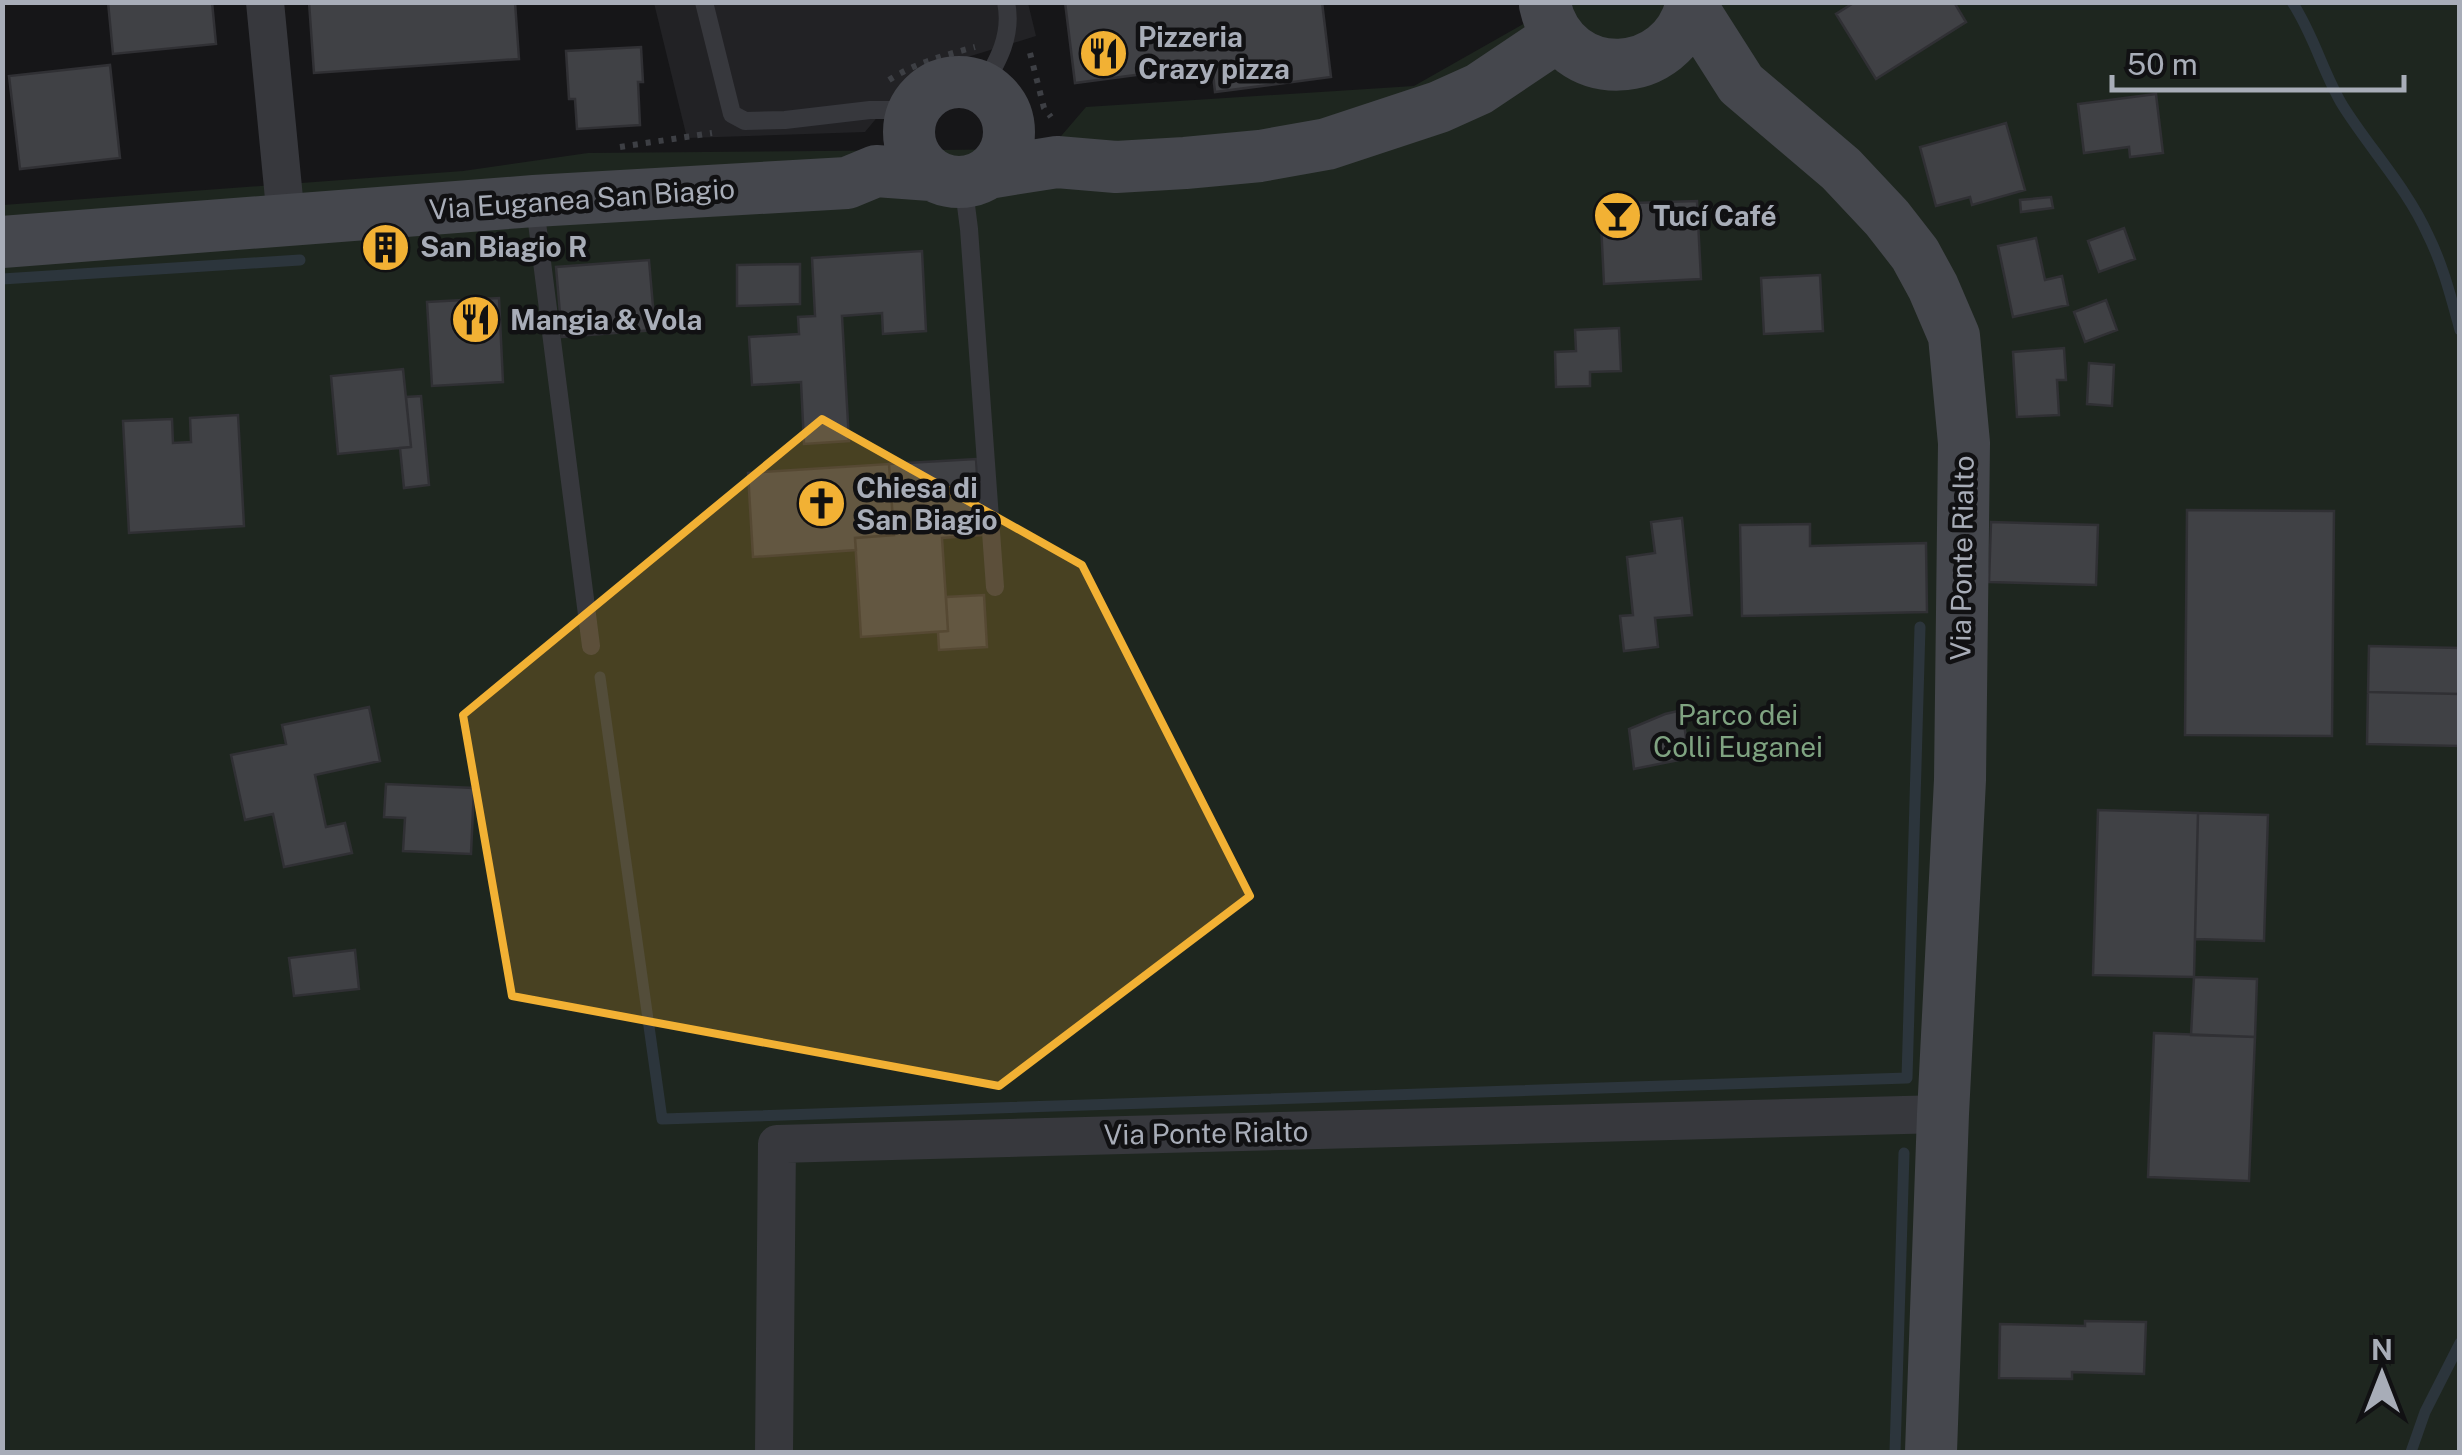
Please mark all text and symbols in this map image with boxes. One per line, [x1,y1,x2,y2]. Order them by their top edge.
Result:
place label: Pizzeria Crazy pizza [1138,20,1290,85]
restaurant icon: Pizzeria Crazy pizza [1077,27,1129,79]
scale bar [2112,30,2404,92]
text: 50 m [2127,46,2198,82]
street label: Via Euganea San Biagio [428,171,736,226]
bar icon: Tucí Café [1592,190,1644,242]
place label: Tucí Café [1653,199,1777,232]
building icon: San Biagio R [359,221,411,273]
place label: San Biagio R [420,230,587,263]
restaurant icon: Mangia & Vola [449,294,501,346]
place label: Mangia & Vola [510,303,702,336]
street label: Via Ponte Rialto [1943,455,1980,661]
place label: Chiesa di San Biagio [856,471,998,536]
church icon: Chiesa di San Biagio [795,478,847,530]
park label: Parco dei Colli Euganei [1653,698,1823,763]
street label: Via Ponte Rialto [1103,1114,1309,1151]
north arrow [2332,1325,2432,1425]
text: N [2371,1333,2393,1366]

